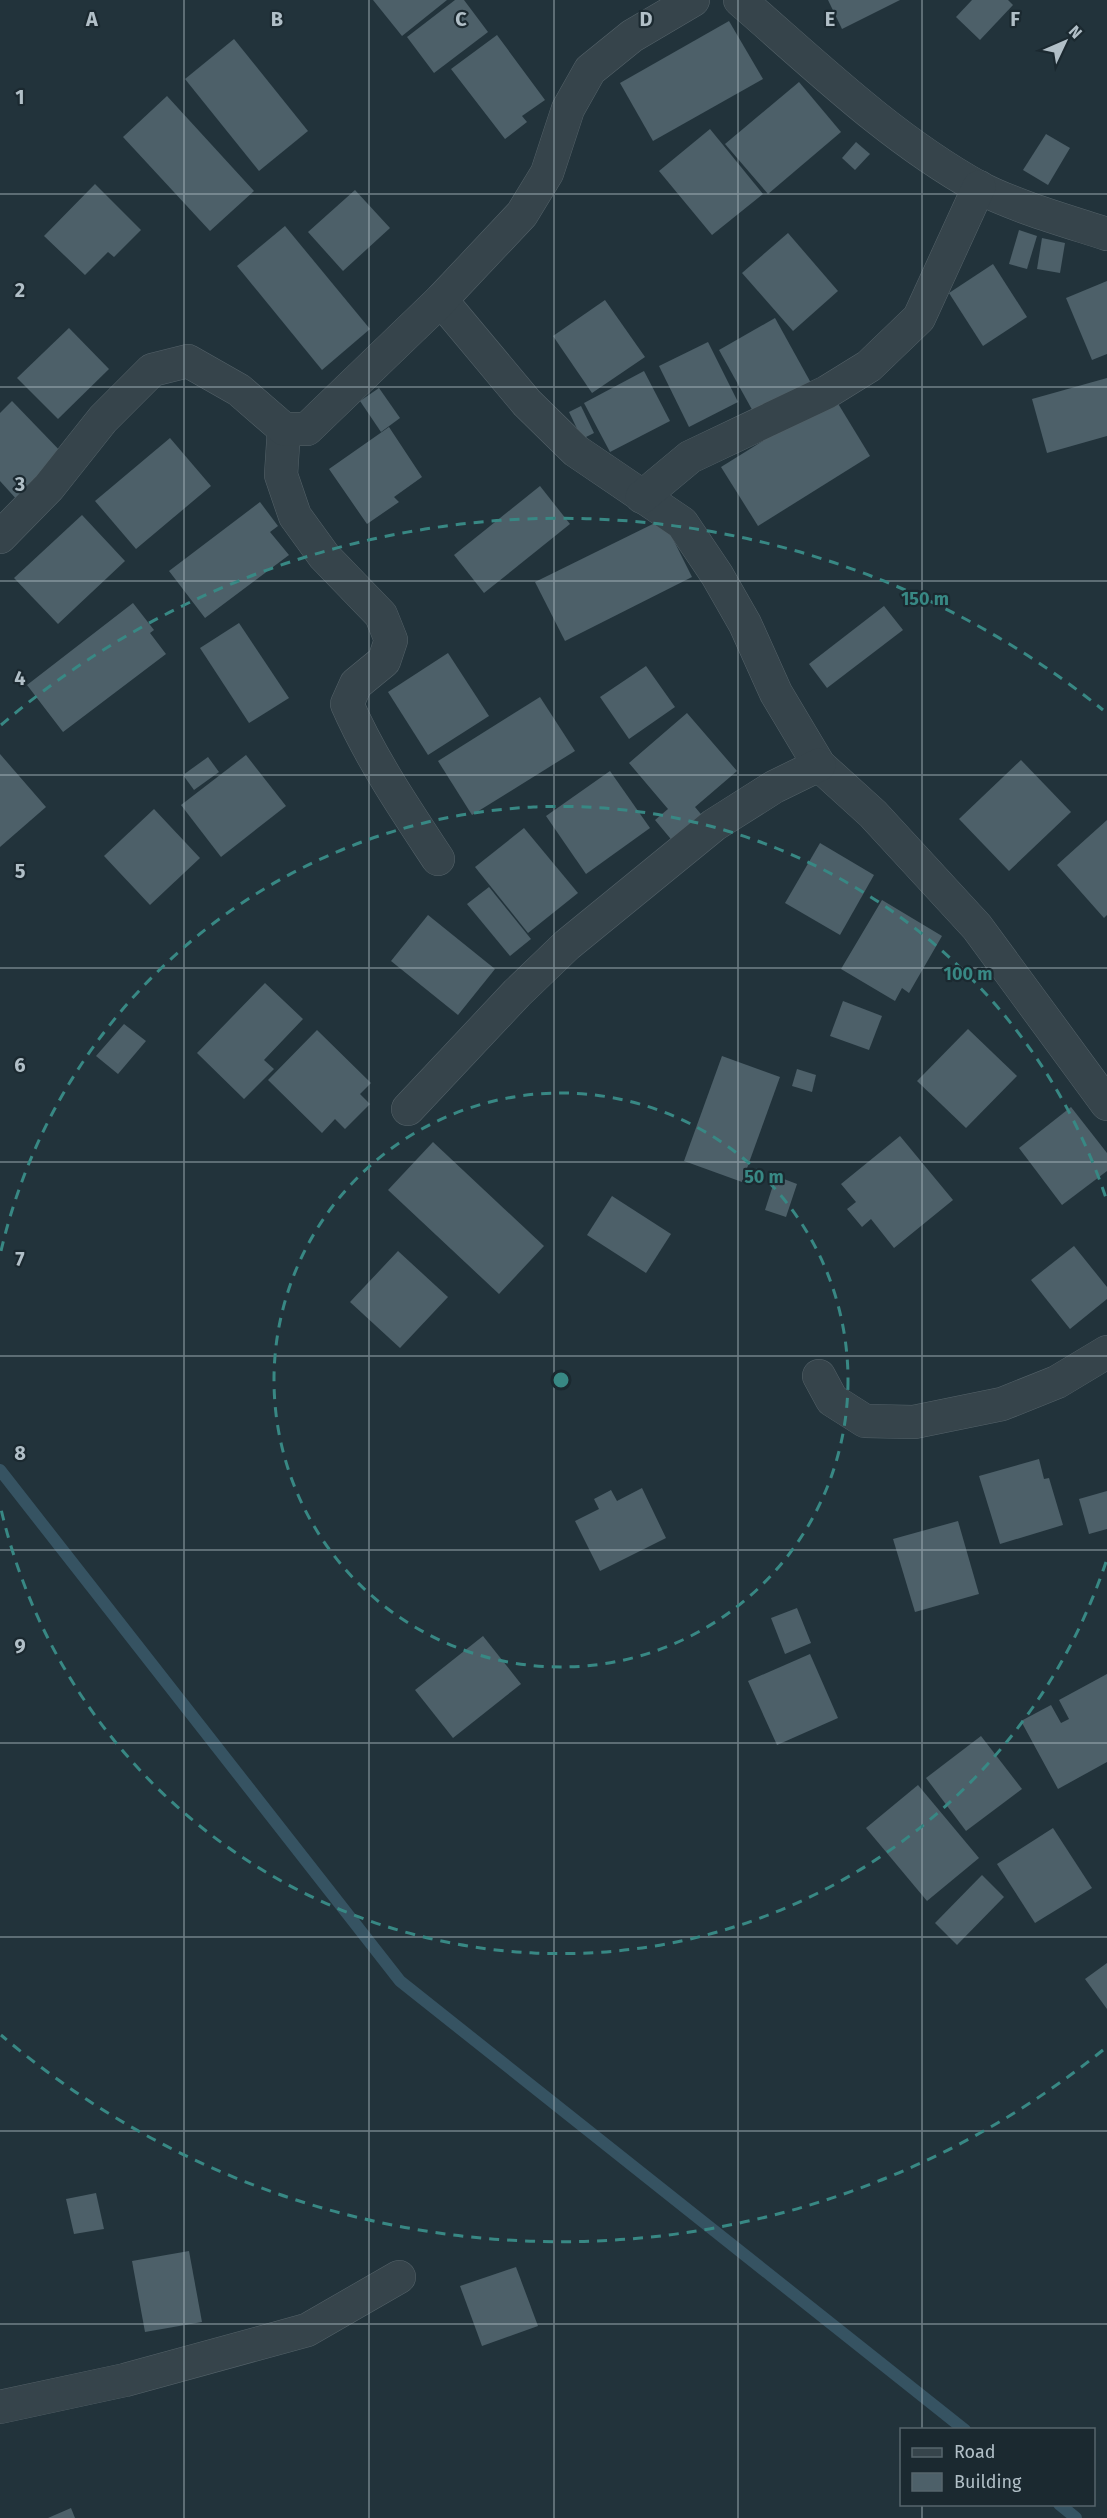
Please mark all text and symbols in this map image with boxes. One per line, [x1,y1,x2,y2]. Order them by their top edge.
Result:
text: A [85,7,99,31]
text: B [271,7,283,31]
text: C [455,7,467,31]
text: D [639,7,653,31]
text: E [825,7,835,31]
text: F [1010,7,1020,31]
north arrow [1035,12,1095,72]
text: N [1065,22,1086,42]
text: 1 [15,85,25,109]
text: 2 [15,278,25,302]
text: 3 [14,472,25,496]
text: 150 m [901,588,949,610]
text: 4 [14,666,26,690]
text: 5 [15,859,26,883]
text: 100 m [944,963,992,985]
text: 6 [14,1053,26,1077]
text: 50 m [744,1166,784,1188]
text: 7 [15,1247,25,1271]
centre of rings [551,1370,571,1390]
text: 8 [14,1441,26,1465]
text: 9 [14,1634,26,1658]
legend [900,2428,1095,2506]
text: Road [954,2441,996,2463]
text: Building [954,2471,1022,2493]

